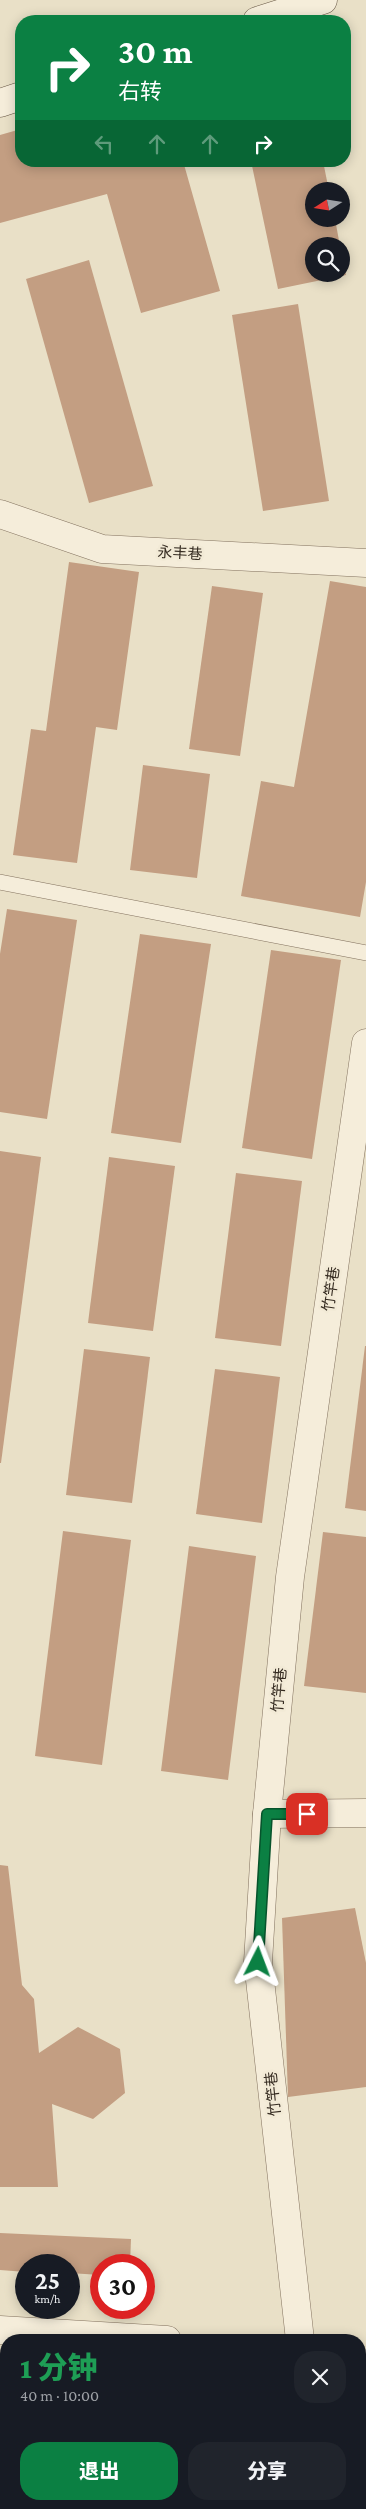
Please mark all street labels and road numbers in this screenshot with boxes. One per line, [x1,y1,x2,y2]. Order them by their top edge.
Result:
street label: 永丰巷 [157,544,203,562]
street label: 竹竿巷 [320,1266,342,1312]
street label: 竹竿巷 [269,1667,289,1713]
street label: 竹竿巷 [263,2071,283,2117]

